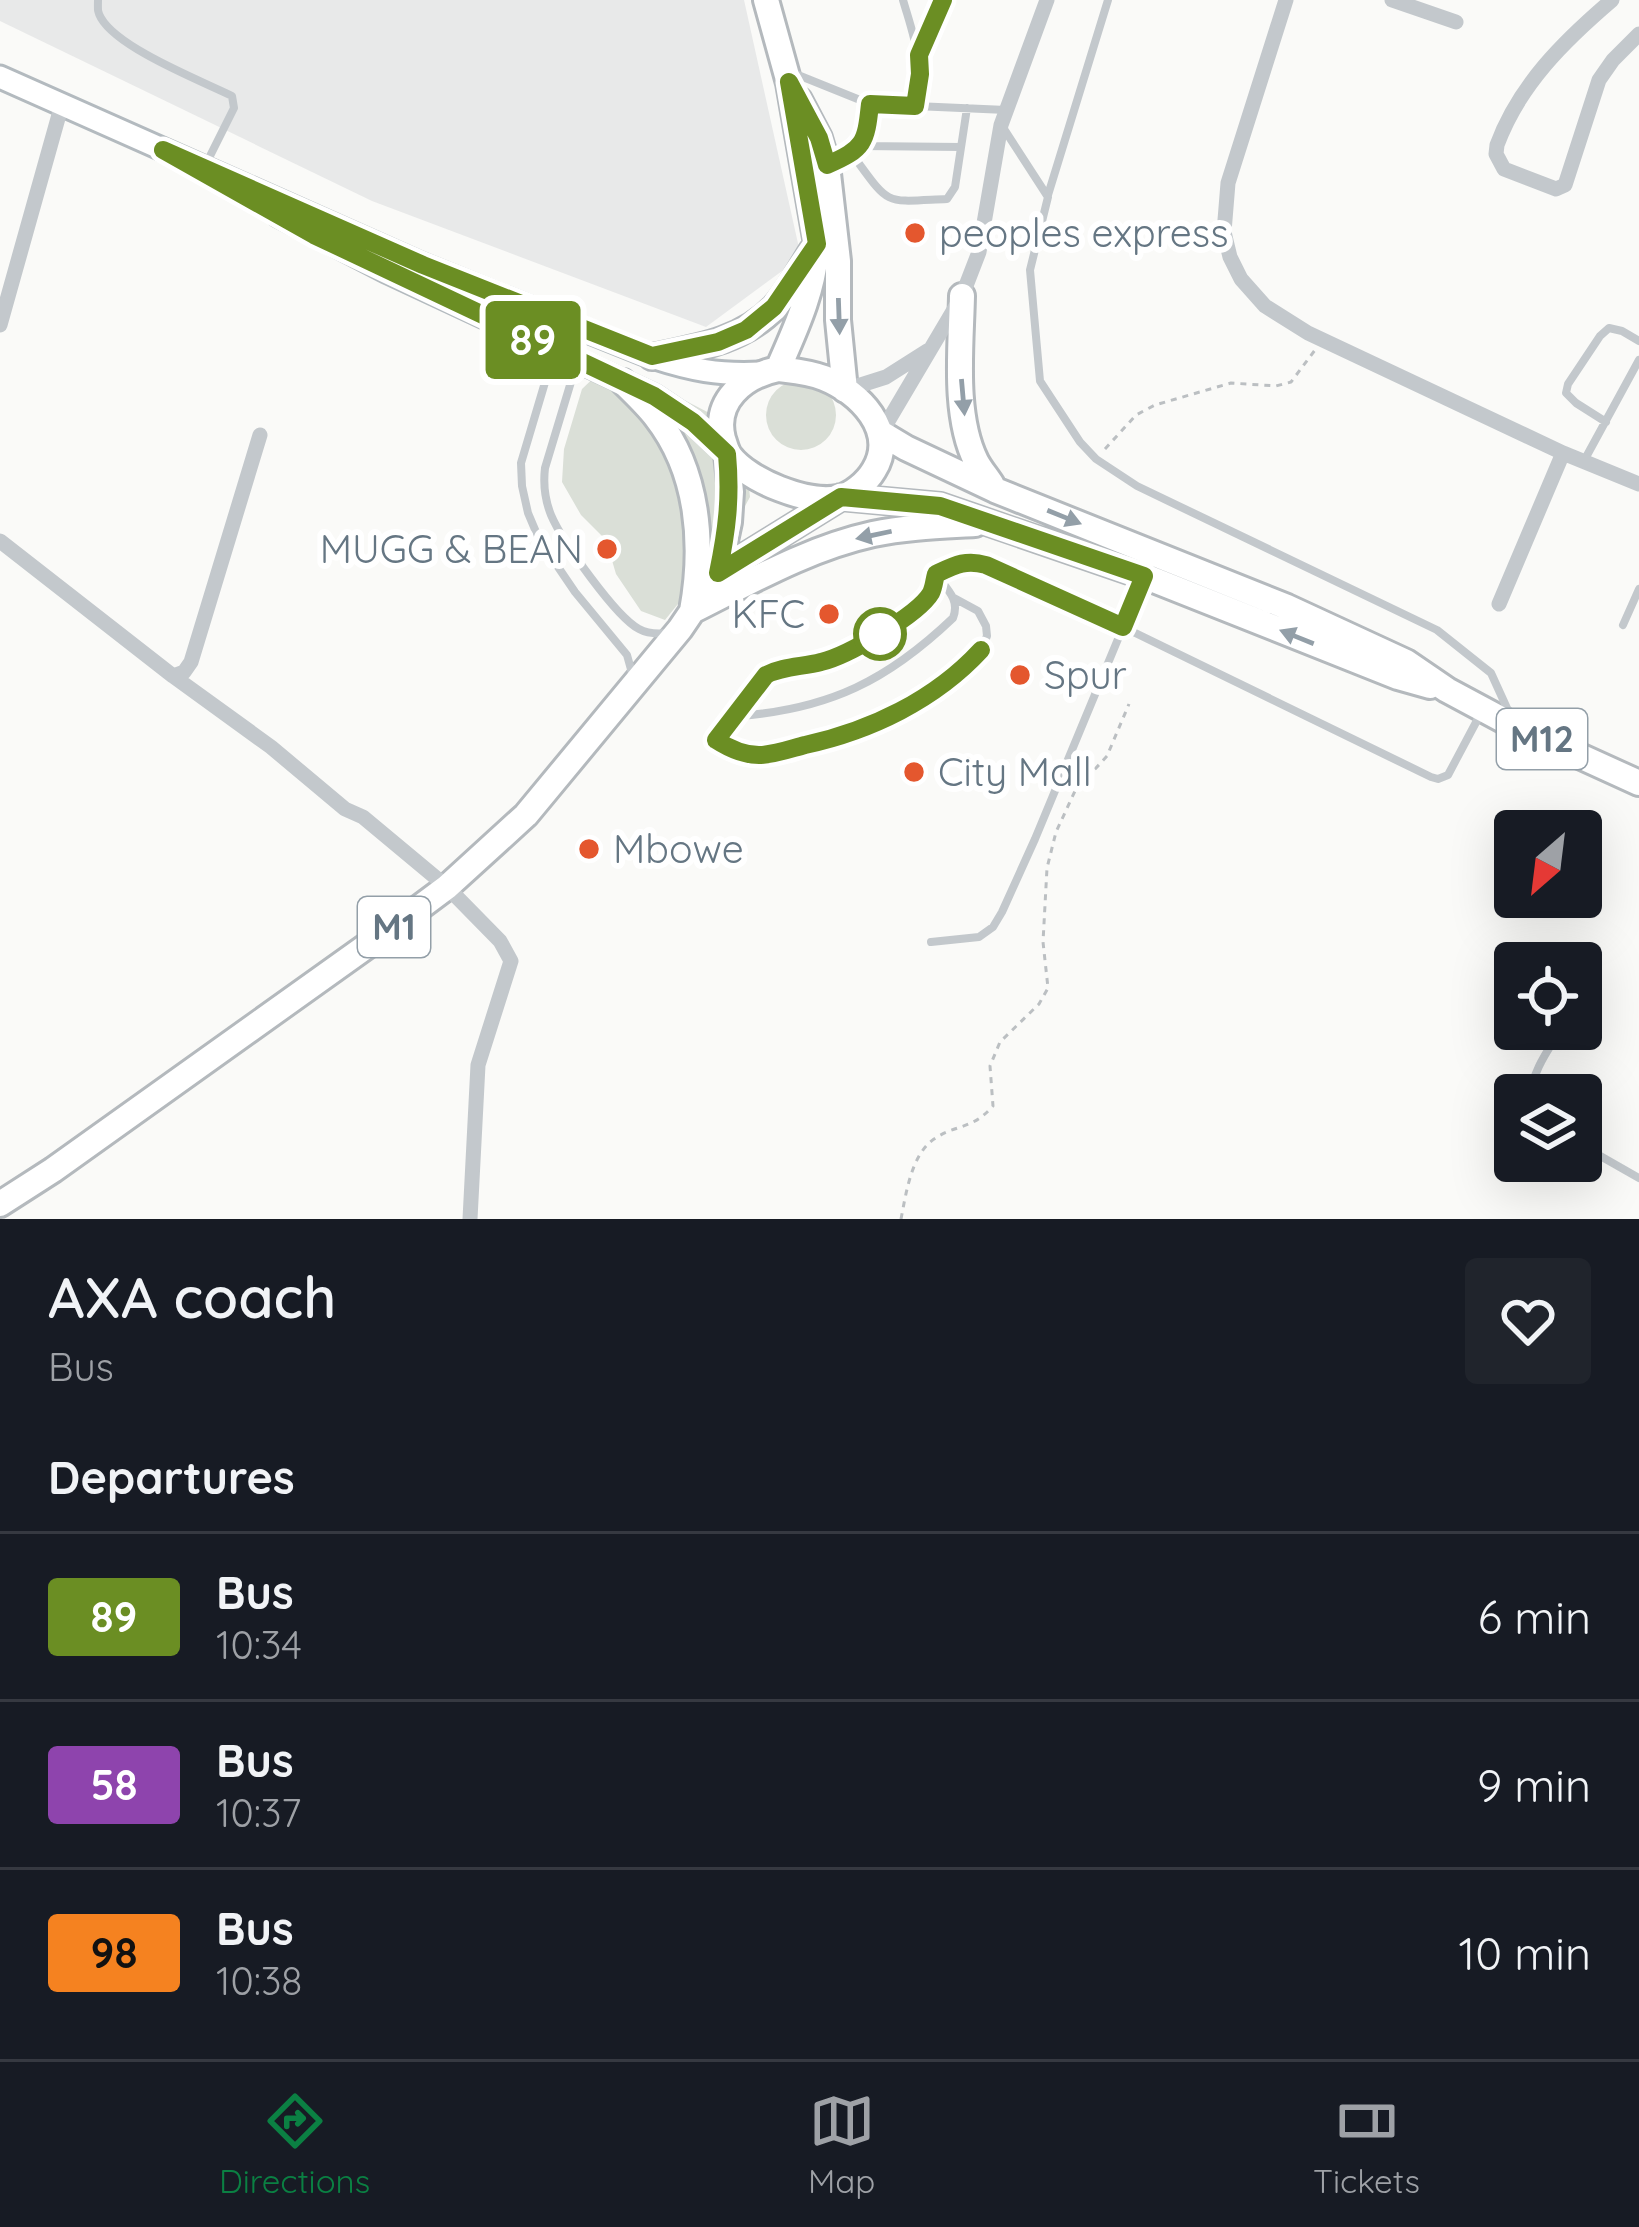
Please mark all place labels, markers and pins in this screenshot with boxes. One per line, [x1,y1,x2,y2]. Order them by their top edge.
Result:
place label: peoples express [939,208,1228,257]
marker: peoples express [902,220,928,246]
place label: MUGG & BEAN [320,524,583,573]
marker: MUGG & BEAN [594,536,620,562]
place label: KFC [731,589,805,638]
marker: KFC [816,601,842,627]
unlabelled marker [855,609,905,659]
place label: Spur [1044,650,1127,699]
marker: Spur [1007,662,1033,688]
place label: City Mall [938,747,1092,796]
marker: City Mall [901,759,927,785]
place label: Mbowe [613,824,744,873]
marker: Mbowe [576,836,602,862]

